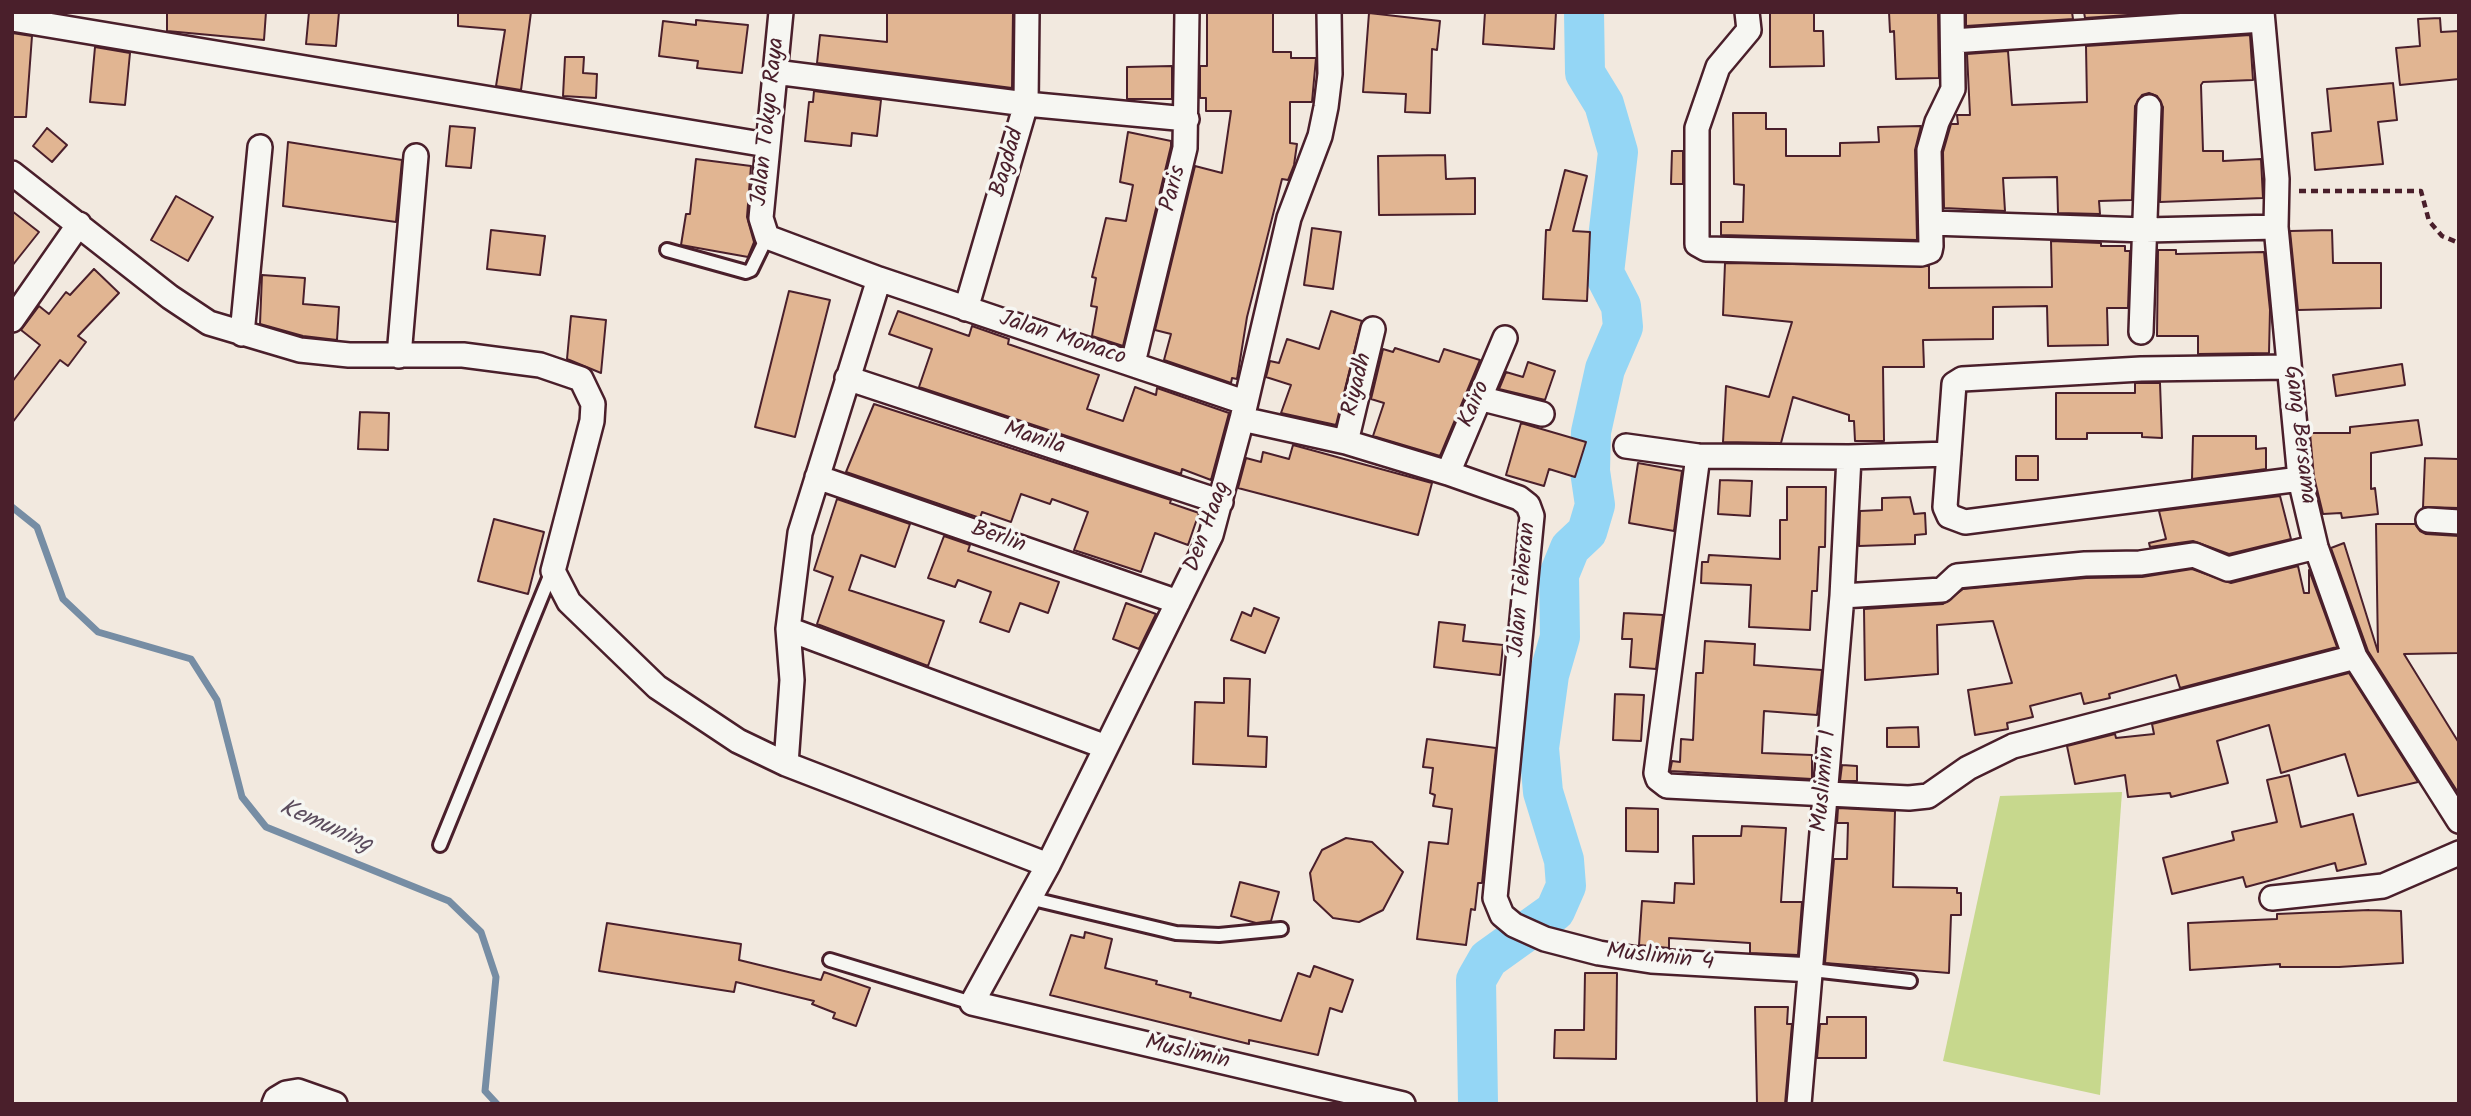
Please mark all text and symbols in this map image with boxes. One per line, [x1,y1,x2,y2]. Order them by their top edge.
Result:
street label: Jalan Tokyo Raya [747,36,793,208]
street label: Bagdad [986,126,1032,200]
street label: Paris [1156,163,1194,215]
street label: Jalan Monaco [995,307,1129,373]
street label: Riyadh [1338,350,1380,420]
street label: Gang Bersama [2276,364,2320,506]
street label: Kairo [1454,378,1498,432]
street label: Manila [1000,417,1068,463]
street label: Den Haag [1180,478,1238,576]
street label: Berlin [967,517,1029,561]
street label: Jalan Teheran [1504,521,1544,659]
street label: Muslimin 1 [1808,729,1844,833]
water label: Kemuning [274,795,376,861]
street label: Muslimin 4 [1605,940,1715,978]
street label: Muslimin [1142,1031,1232,1077]

